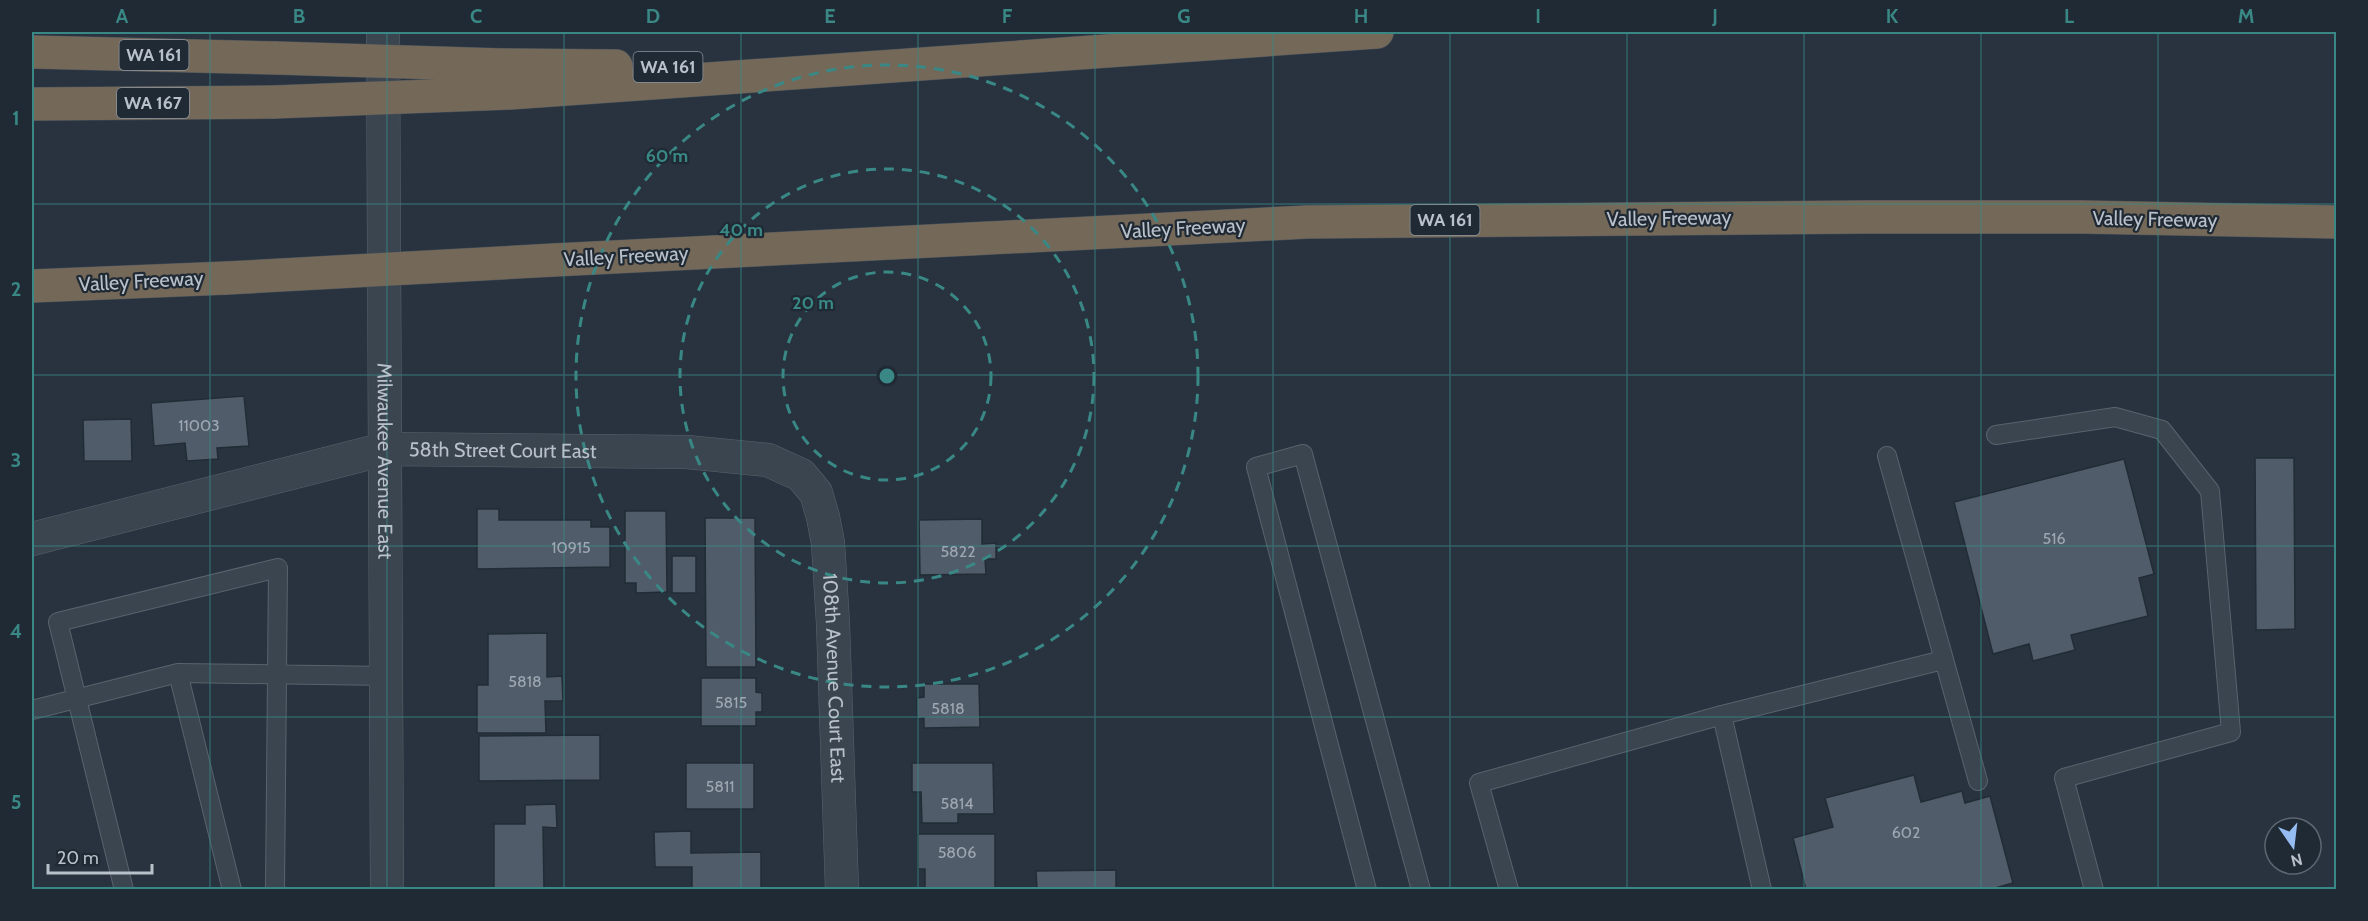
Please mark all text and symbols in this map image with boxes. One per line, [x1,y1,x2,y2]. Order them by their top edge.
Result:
text: A [116,4,129,28]
text: B [293,4,305,28]
text: C [470,4,482,28]
text: D [646,4,660,28]
text: E [824,4,836,28]
text: F [1002,4,1013,28]
text: G [1177,4,1191,28]
text: H [1354,4,1368,28]
text: I [1535,4,1541,28]
text: J [1711,4,1718,28]
text: K [1886,4,1899,28]
text: L [2064,4,2074,28]
text: M [2238,4,2254,28]
road number: WA 161 [120,40,188,70]
road number: WA 161 [634,52,702,82]
road number: WA 167 [117,88,189,118]
text: 1 [12,106,20,130]
text: 60 m [646,145,688,167]
road number: WA 161 [1410,205,1480,235]
street label: Valley Freeway [1606,205,1732,231]
street label: Valley Freeway [2092,206,2218,232]
street label: Valley Freeway [1120,213,1246,243]
text: 40 m [719,219,763,241]
street label: Valley Freeway [563,241,689,271]
street label: Valley Freeway [78,266,204,296]
text: 2 [11,277,21,301]
text: 20 m [792,292,834,314]
street label: Milwaukee Avenue East [373,363,397,560]
centre of rings [877,366,897,386]
house number: 11003 [178,416,220,435]
street label: 58th Street Court East [409,437,597,463]
text: 3 [11,448,21,472]
house number: 516 [2043,529,2065,548]
house number: 10915 [551,538,591,557]
house number: 5822 [940,542,976,561]
street label: 108th Avenue Court East [818,573,850,783]
text: 4 [10,619,22,643]
house number: 5818 [508,672,542,691]
house number: 5815 [715,693,747,712]
house number: 5818 [931,699,965,718]
house number: 5811 [706,777,734,796]
text: 5 [11,790,21,814]
house number: 5814 [941,794,973,813]
north arrow [2263,816,2323,876]
house number: 602 [1892,823,1920,842]
scale bar [48,837,152,875]
house number: 5806 [938,843,976,862]
text: 20 m [57,847,99,869]
text: N [2289,849,2304,871]

